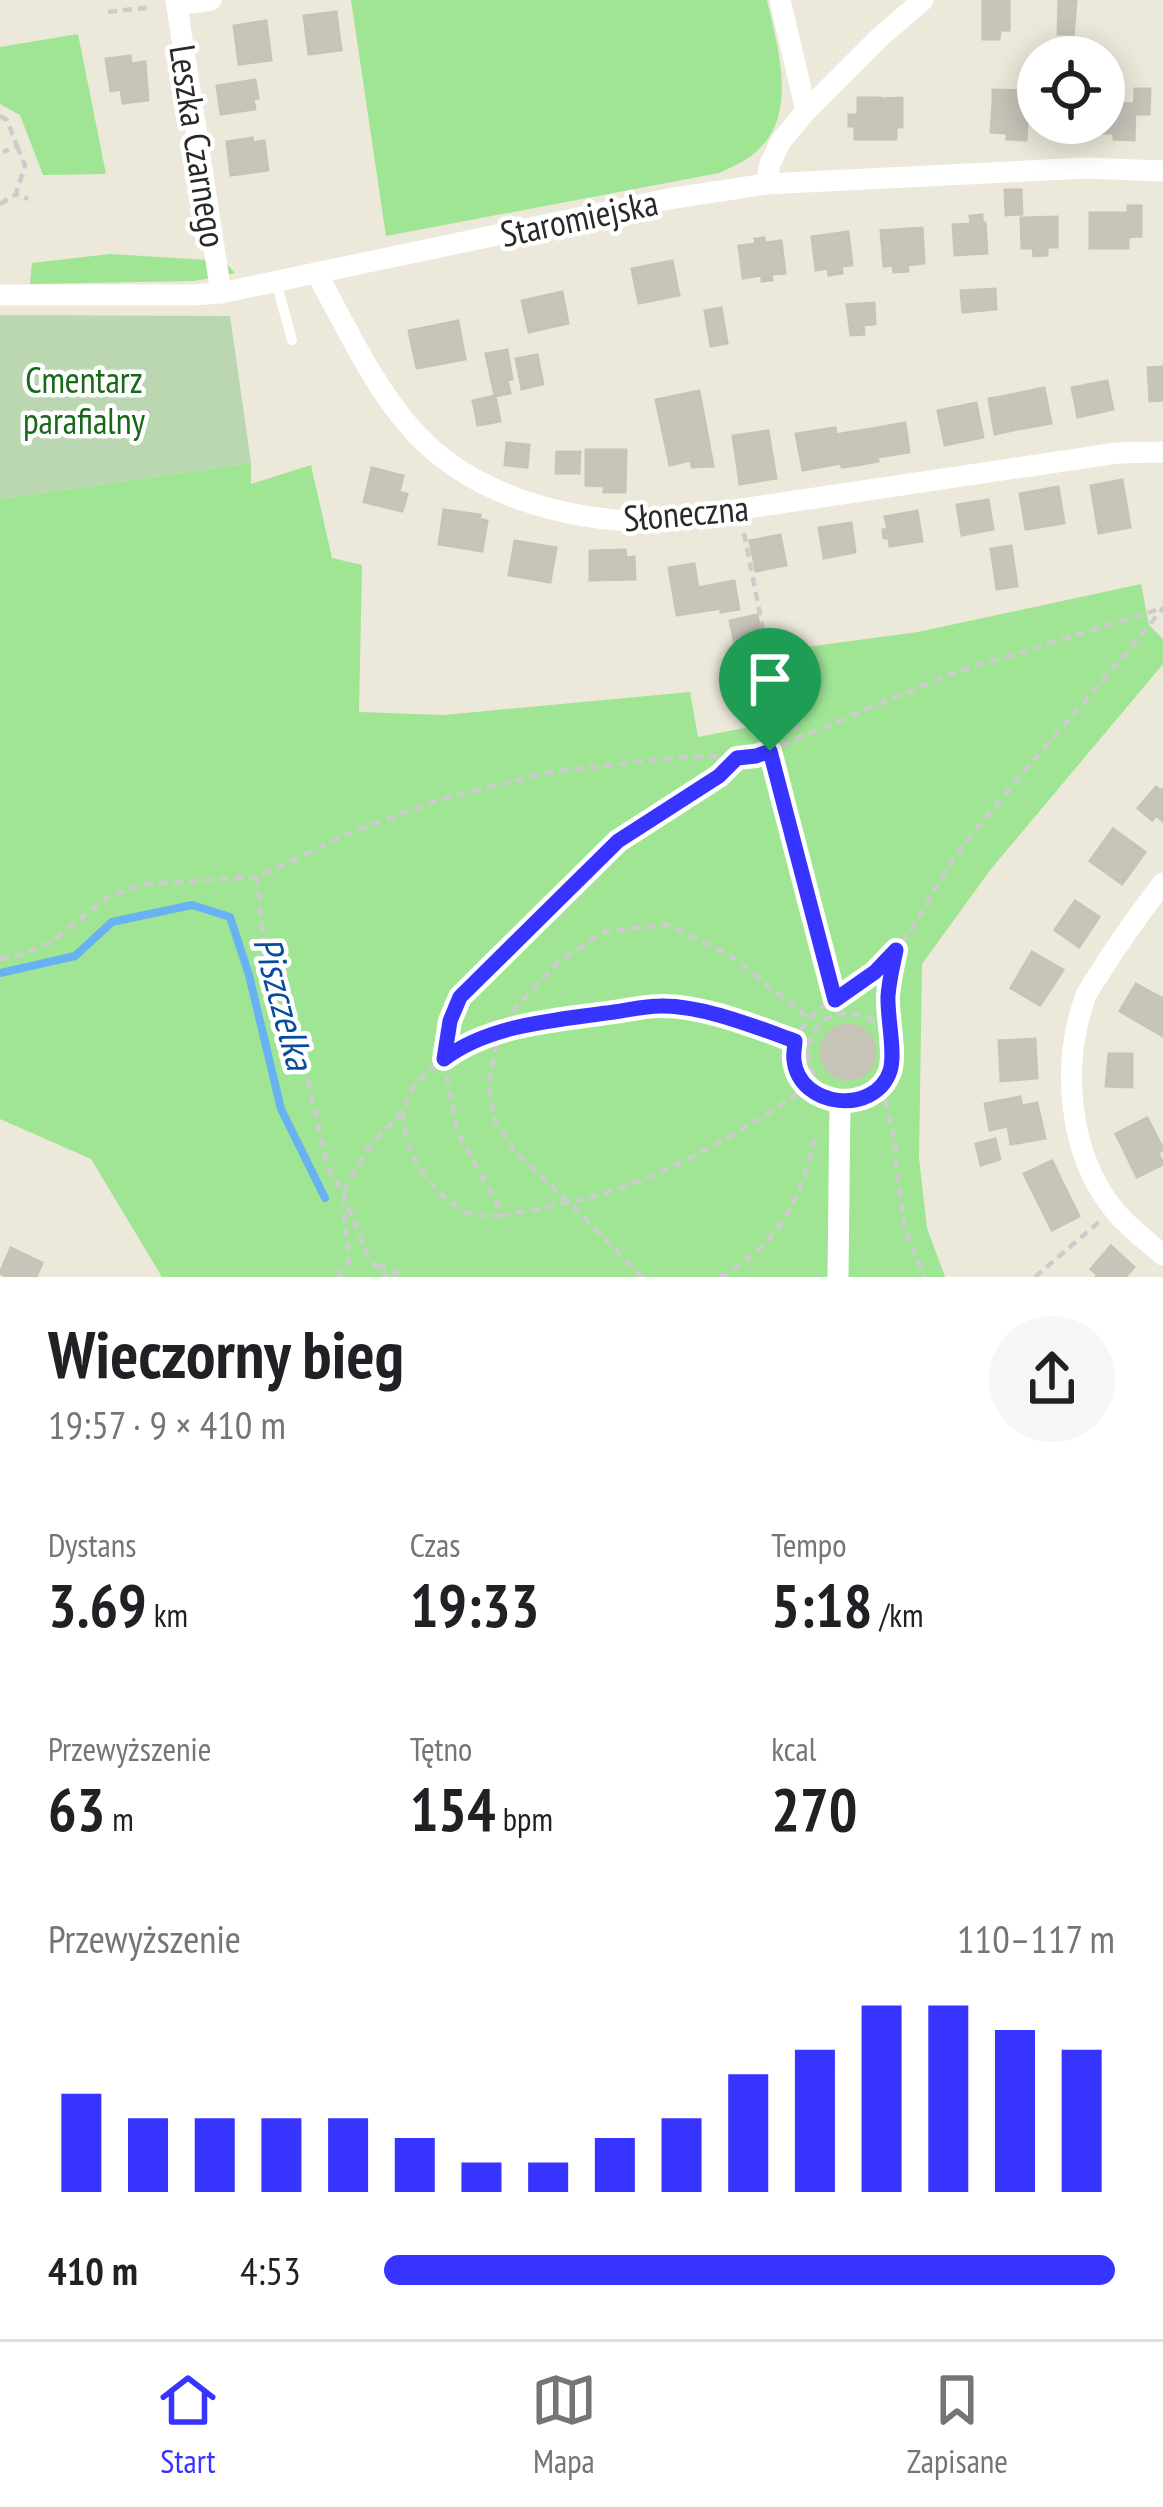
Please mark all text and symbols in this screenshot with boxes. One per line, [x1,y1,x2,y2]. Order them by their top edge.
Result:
map controls [1017,36,1125,144]
button: locate [1017,36,1125,144]
street label: Leszka Czarnego [159,42,238,250]
street label: Staromiejska [496,178,662,257]
park label: Cmentarz parafialny [23,356,146,444]
street label: Słoneczna [621,484,750,541]
pin [719,628,821,751]
icon: arrive [737,646,803,712]
water label: Piszczelka [242,931,327,1077]
text: Wieczorny bieg [48,1311,404,1396]
button: share [989,1316,1115,1442]
text: 19:57 · 9 × 410 m [48,1399,286,1450]
text: Dystans [48,1523,136,1566]
text: Czas [410,1523,460,1566]
text: Tempo [771,1523,846,1566]
text: 3.69 [48,1566,147,1644]
text: 19:33 [410,1566,539,1644]
text: 5:18 [771,1566,872,1644]
text: km [147,1593,188,1636]
text: /km [872,1593,923,1636]
text: Przewyższenie [48,1727,211,1770]
text: Tętno [410,1727,472,1770]
text: kcal [771,1727,816,1770]
text: 63 [48,1770,105,1848]
text: 154 [410,1770,496,1848]
text: 270 [771,1770,857,1848]
text: m [105,1797,134,1840]
text: bpm [496,1797,553,1840]
text: Przewyższenie [48,1913,241,1964]
text: 110–117 m [957,1913,1115,1964]
text: 410 m [48,2245,138,2296]
text: 4:53 [240,2245,301,2296]
tab: Start [155,2367,221,2482]
tab: Mapa [531,2367,597,2482]
tab: Zapisane [907,2367,1008,2482]

